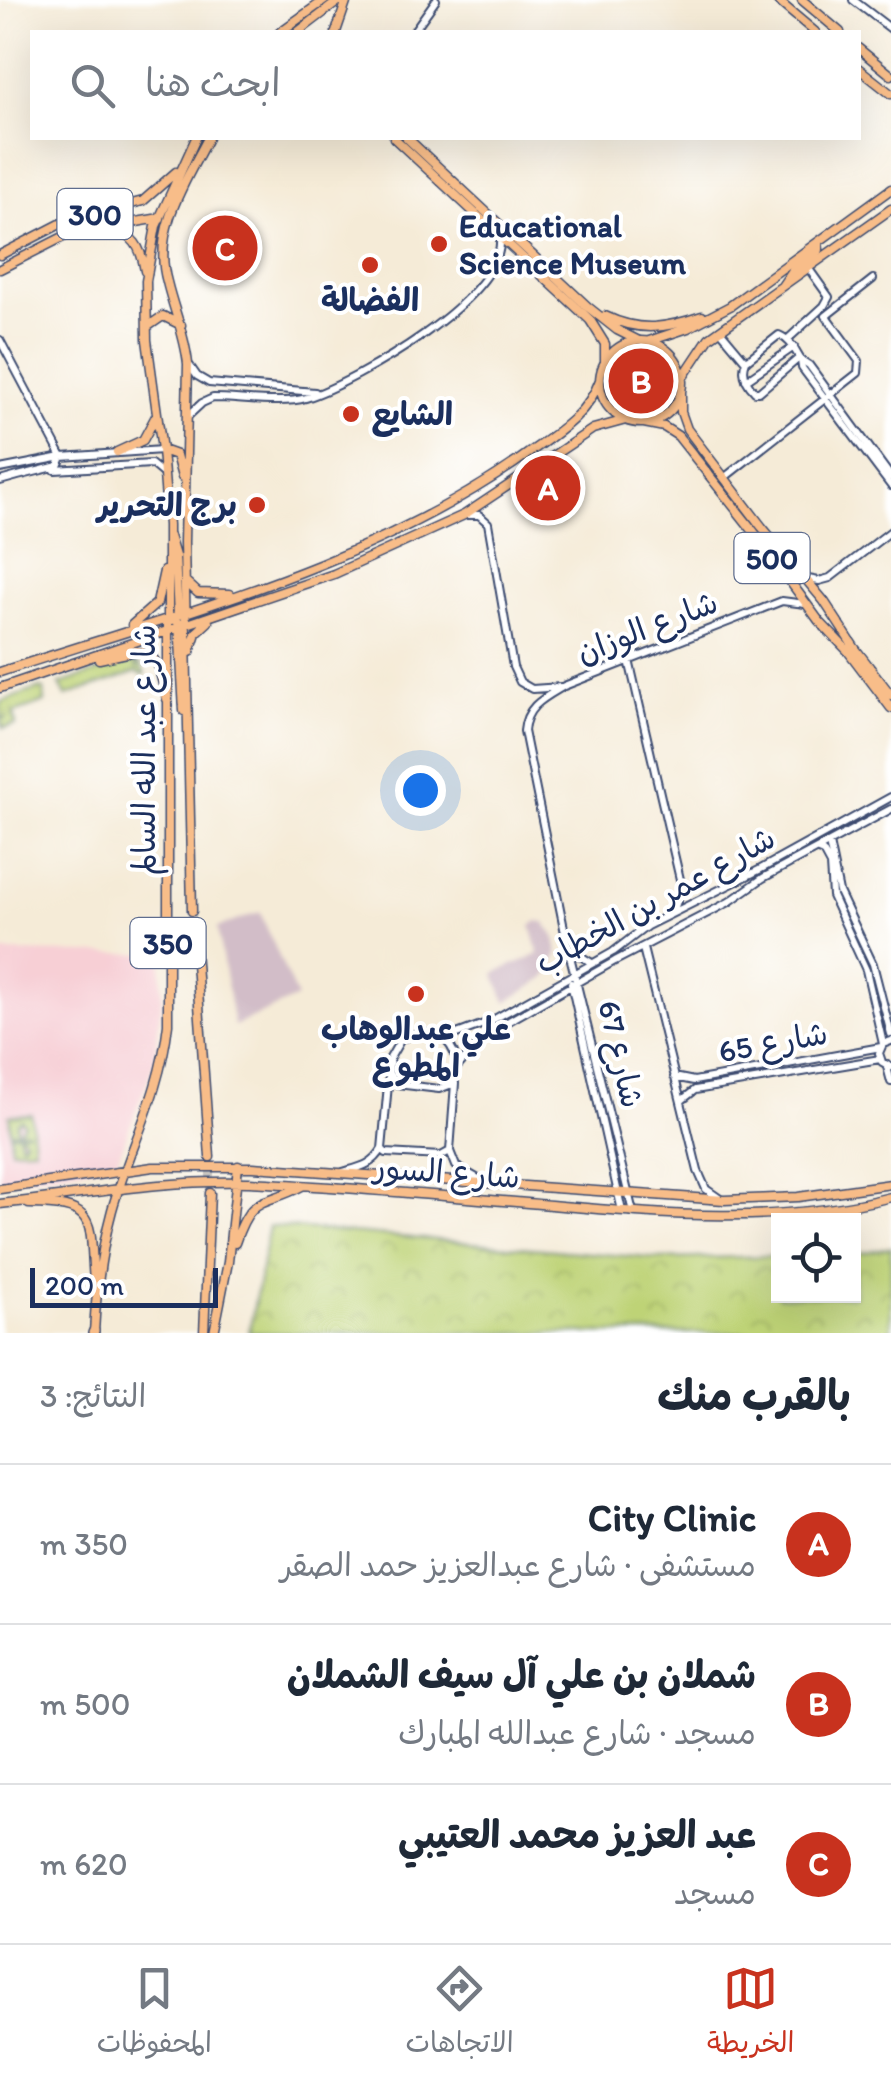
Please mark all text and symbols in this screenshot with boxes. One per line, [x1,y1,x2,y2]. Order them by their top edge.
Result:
search box [30,30,861,140]
icon: search [65,58,120,113]
text: ابحث هنا [145,60,281,106]
road number: 300 [58,189,132,239]
place label: Educational Science Museum [459,207,686,282]
pin: C [192,210,258,286]
marker: Educational Science Museum [428,233,450,255]
marker: الفضالة [359,254,381,276]
place label: الفضالة [321,281,419,319]
pin: B [608,344,674,418]
place label: الشايع [371,395,453,437]
marker: الشايع [340,403,362,425]
pin: A [516,450,580,526]
place label: برج التحرير [94,486,237,526]
marker: برج التحرير [246,494,268,516]
road number: 500 [734,533,810,583]
street label: شارع الوزان [571,583,724,675]
street label: شارع عبد الله السالم [125,624,169,876]
your location [395,765,446,816]
street label: شارع عمر بن الخطاب [528,818,783,985]
road number: 350 [130,918,206,968]
marker: علي عبدالوهاب المطوع [405,983,427,1005]
street label: شارع 67 [586,996,652,1112]
place label: علي عبدالوهاب المطوع [321,1010,511,1088]
street label: شارع 65 [715,1014,831,1074]
street label: شارع السور [369,1148,521,1200]
map controls [771,1213,861,1303]
button: locate [771,1213,861,1303]
scale bar [30,1263,218,1308]
text: 200 m [45,1268,124,1302]
text: بالقرب منك [657,1370,851,1421]
text: النتائج: 3 [40,1377,146,1415]
text: City Clinic [588,1495,756,1541]
text: 350 m [40,1525,128,1563]
text: A [808,1525,829,1563]
text: مستشفى · شارع عبدالعزيز حمد الصقر [280,1546,756,1584]
text: شملان بن علي آل سيف الشملان [287,1652,756,1698]
text: 500 m [40,1685,130,1723]
text: B [808,1685,829,1723]
text: مسجد · شارع عبدالله المبارك [398,1714,756,1752]
text: عبد العزيز محمد العتيبي [398,1812,756,1858]
text: 620 m [40,1845,128,1883]
text: C [808,1845,829,1883]
text: مسجد [674,1874,756,1912]
tab: المحفوظات [97,1961,212,2067]
tab: الاتجاهات [405,1961,514,2067]
tab: الخريطة [707,1961,794,2067]

